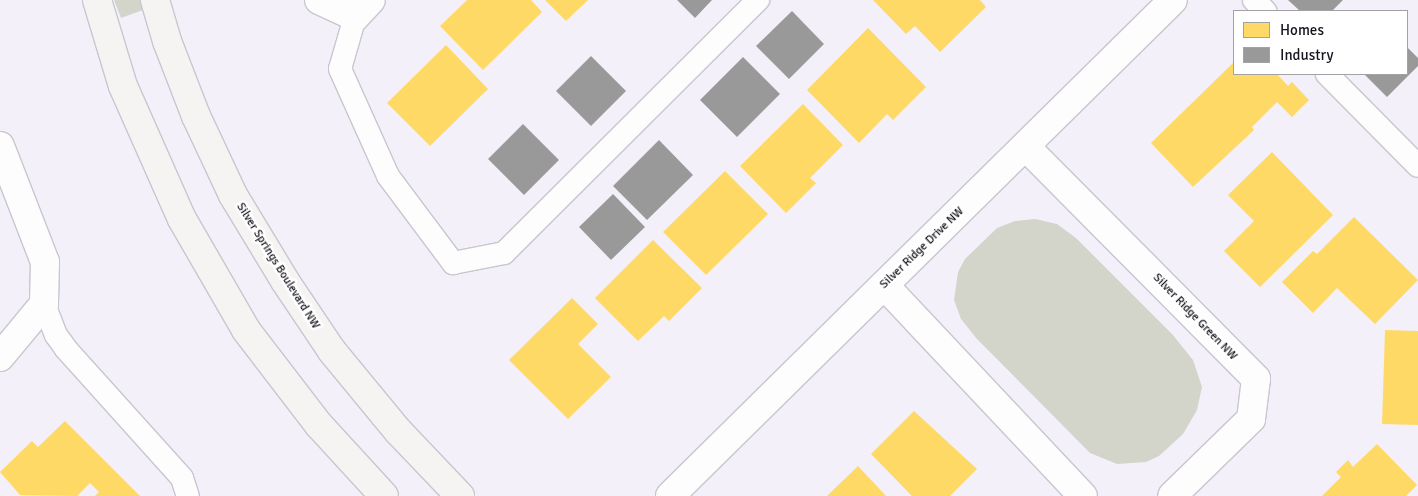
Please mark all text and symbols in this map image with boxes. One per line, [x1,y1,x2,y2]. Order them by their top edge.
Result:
legend [1233,10,1408,75]
text: Homes [1280,21,1324,39]
text: Industry [1280,46,1333,64]
street label: Silver Springs Boulevard NW [233,200,323,332]
street label: Silver Ridge Drive NW [877,204,967,292]
street label: Silver Ridge Green NW [1150,271,1240,363]

